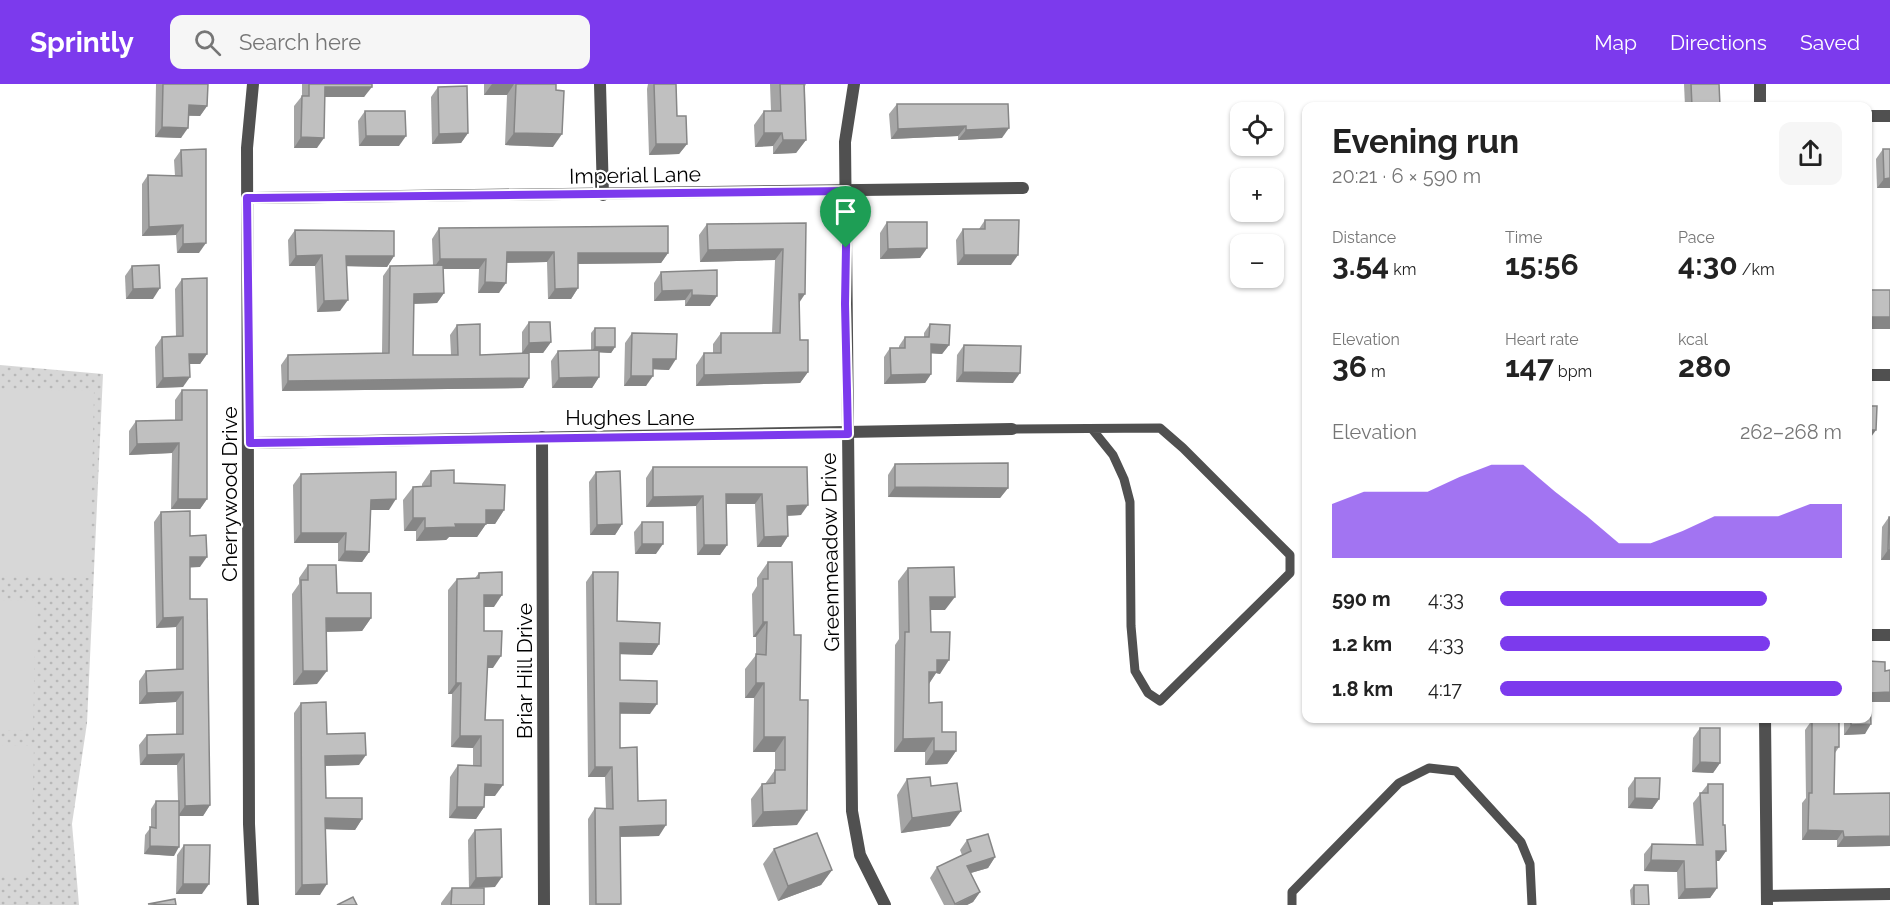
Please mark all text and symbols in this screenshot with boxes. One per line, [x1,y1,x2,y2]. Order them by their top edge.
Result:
search box [170,15,590,69]
text: Sprintly [30,26,134,59]
icon: search [191,26,224,59]
text: Search here [239,29,361,55]
text: Map [1594,30,1637,55]
text: Directions [1670,30,1767,55]
text: Saved [1800,30,1860,55]
map controls [1230,102,1284,288]
button: locate [1230,102,1284,156]
text: Evening run [1332,122,1519,161]
button: share [1779,122,1842,185]
street label: Imperial Lane [569,161,701,189]
text: 20:21 · 6 × 590 m [1332,164,1481,188]
button: + [1230,168,1284,222]
pin [820,186,871,248]
icon: arrive [829,195,862,228]
text: Distance [1332,228,1396,247]
text: Time [1505,228,1542,247]
text: Pace [1678,228,1715,247]
button: − [1230,234,1284,288]
text: 3.54 [1332,247,1389,282]
text: 15:56 [1505,247,1579,282]
text: 4:30 [1678,247,1738,282]
text: km [1389,260,1417,279]
text: /km [1738,260,1775,279]
text: Elevation [1332,330,1400,349]
text: Heart rate [1505,330,1579,349]
text: kcal [1678,330,1708,349]
text: 36 [1332,349,1367,384]
text: 147 [1505,349,1554,384]
text: 280 [1678,349,1731,384]
text: m [1367,362,1386,381]
text: bpm [1554,362,1592,381]
street label: Hughes Lane [565,405,695,430]
street label: Cherrywood Drive [217,406,242,582]
text: Elevation [1332,420,1417,444]
text: 262–268 m [1740,420,1842,444]
street label: Greenmeadow Drive [816,452,844,652]
text: 590 m [1332,587,1391,611]
text: 4:33 [1428,587,1464,611]
street label: Briar Hill Drive [512,603,537,739]
text: 1.2 km [1332,632,1392,656]
text: 4:33 [1428,632,1464,656]
text: 1.8 km [1332,677,1393,701]
text: 4:17 [1428,677,1462,701]

